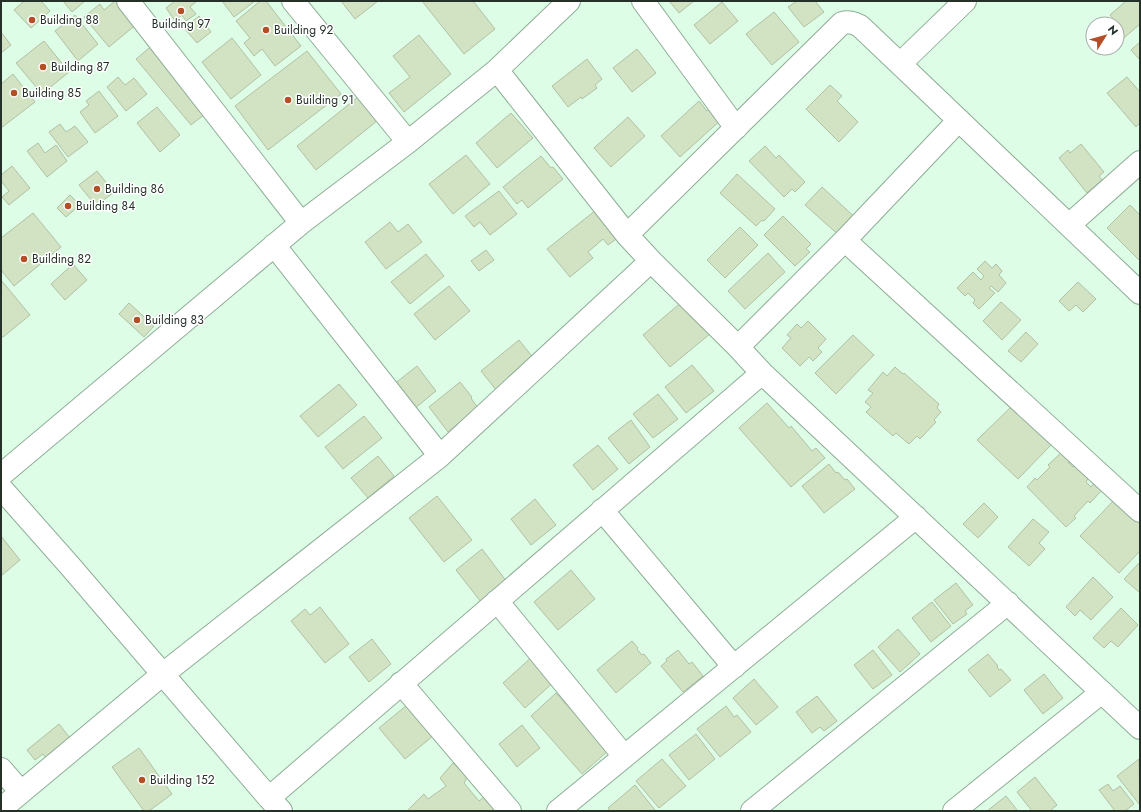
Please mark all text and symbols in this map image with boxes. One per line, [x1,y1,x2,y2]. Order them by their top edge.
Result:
marker: Building 97 [176,6,186,16]
place label: Building 88 [40,11,99,29]
marker: Building 88 [27,15,37,25]
place label: Building 97 [152,15,211,33]
north arrow [1085,16,1125,56]
place label: Building 92 [274,21,333,39]
text: N [1104,22,1122,38]
marker: Building 92 [261,25,271,35]
place label: Building 87 [51,58,110,76]
marker: Building 87 [38,62,48,72]
place label: Building 85 [22,84,81,102]
marker: Building 85 [9,88,19,98]
place label: Building 91 [296,91,354,109]
marker: Building 91 [283,95,293,105]
place label: Building 86 [105,180,164,198]
marker: Building 86 [92,184,102,194]
place label: Building 84 [76,197,135,215]
marker: Building 84 [63,201,73,211]
place label: Building 82 [32,250,91,268]
marker: Building 82 [19,254,29,264]
place label: Building 83 [145,311,204,329]
marker: Building 83 [132,315,142,325]
place label: Building 152 [150,771,215,789]
marker: Building 152 [137,775,147,785]

